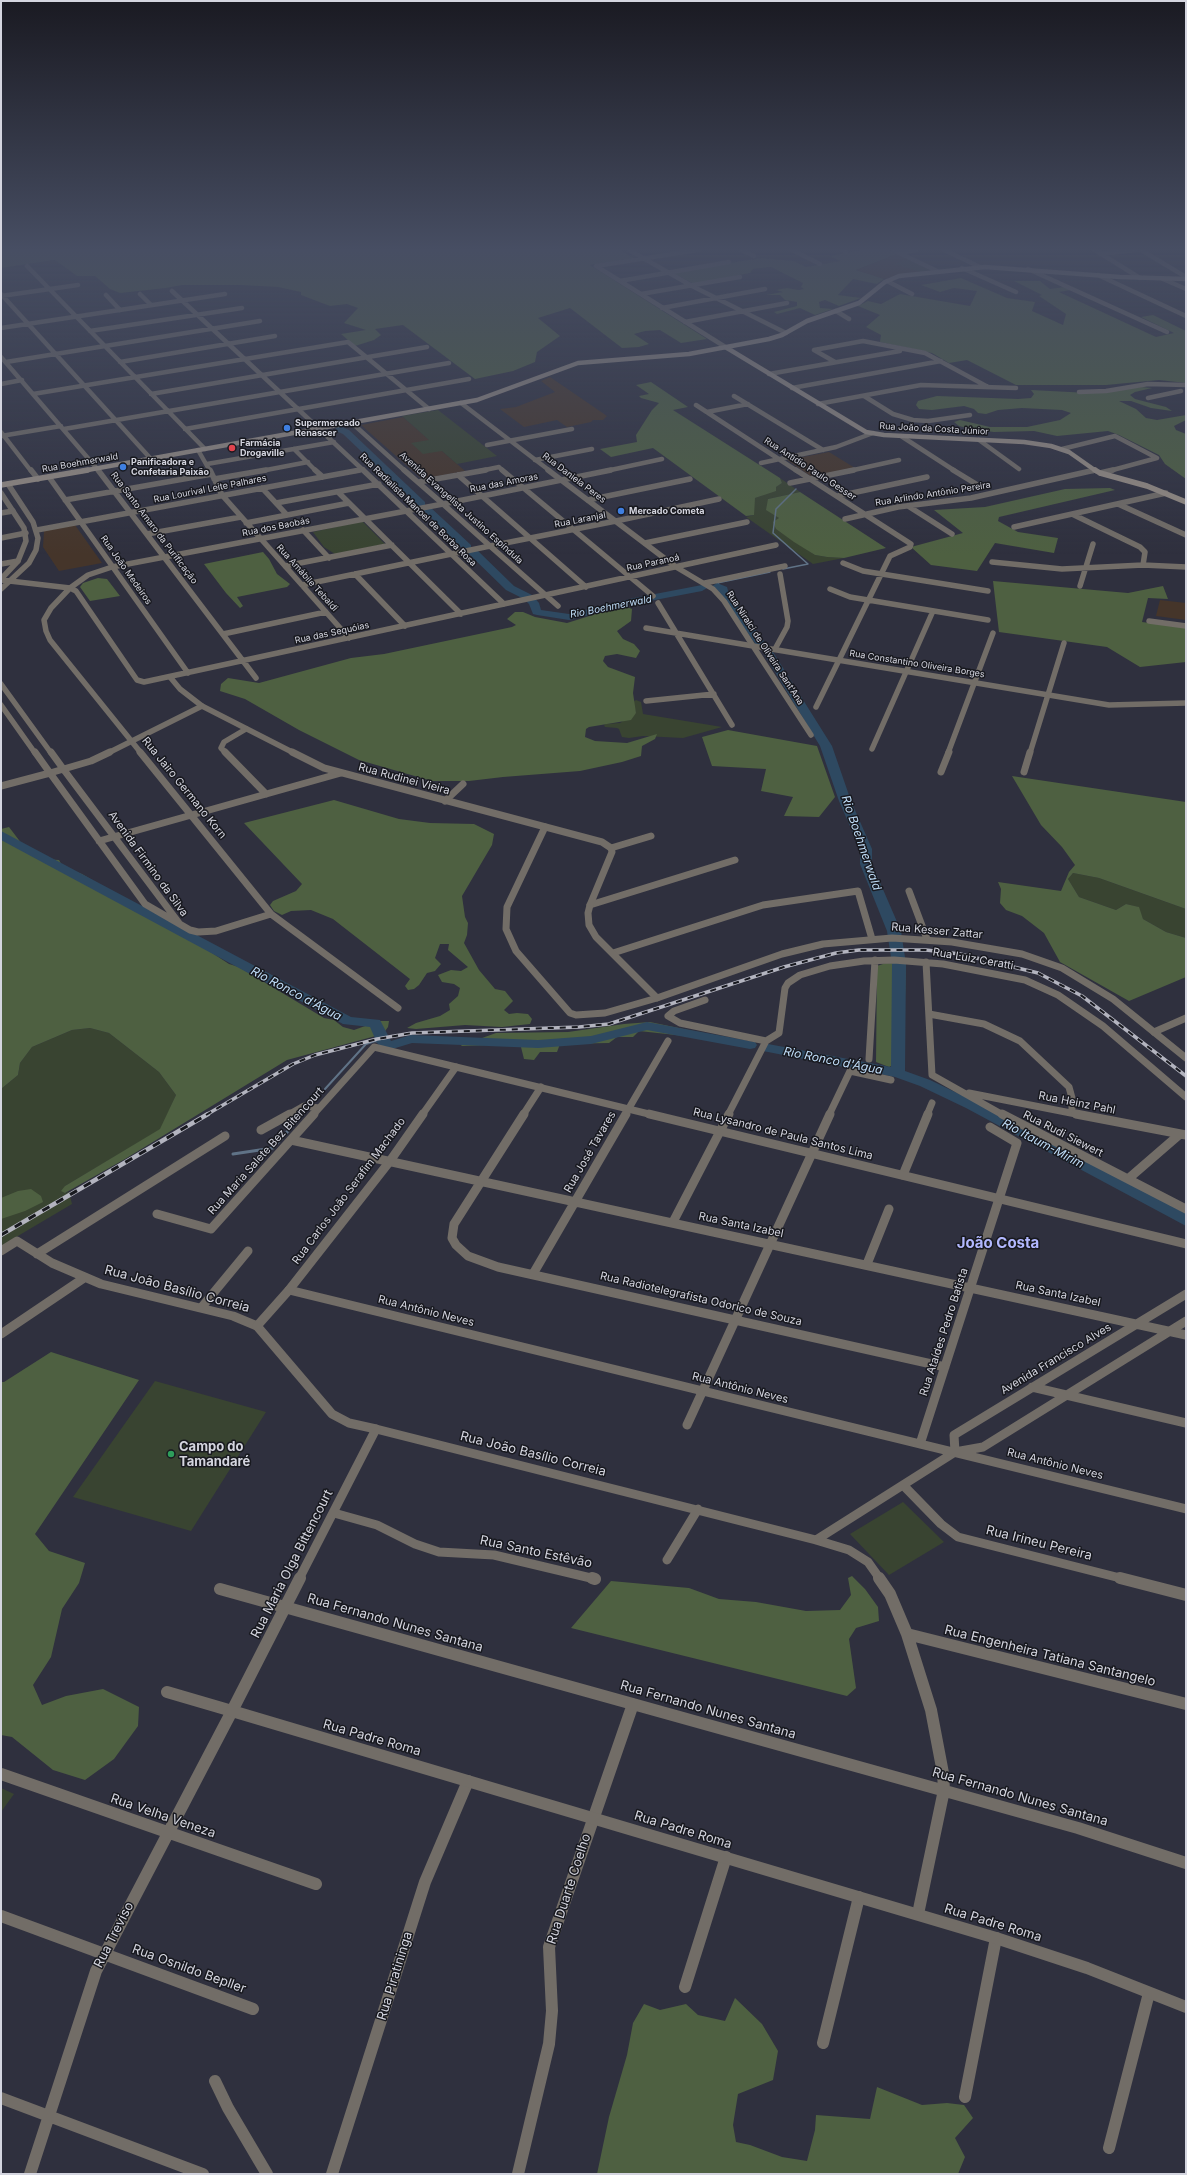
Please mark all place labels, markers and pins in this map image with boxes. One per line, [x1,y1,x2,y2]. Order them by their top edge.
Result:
place label: Supermercado Renascer [295,418,360,439]
marker: Supermercado Renascer [282,423,292,433]
place label: Farmácia Drogaville [240,438,284,459]
marker: Farmácia Drogaville [227,443,237,453]
place label: Panificadora e Confetaria Paixão [131,457,209,478]
marker: Panificadora e Confetaria Paixão [118,462,128,472]
marker: Mercado Cometa [616,506,626,516]
place label: Mercado Cometa [629,506,704,516]
place label: Campo do Tamandaré [179,1439,250,1470]
marker: Campo do Tamandaré [166,1449,176,1459]

